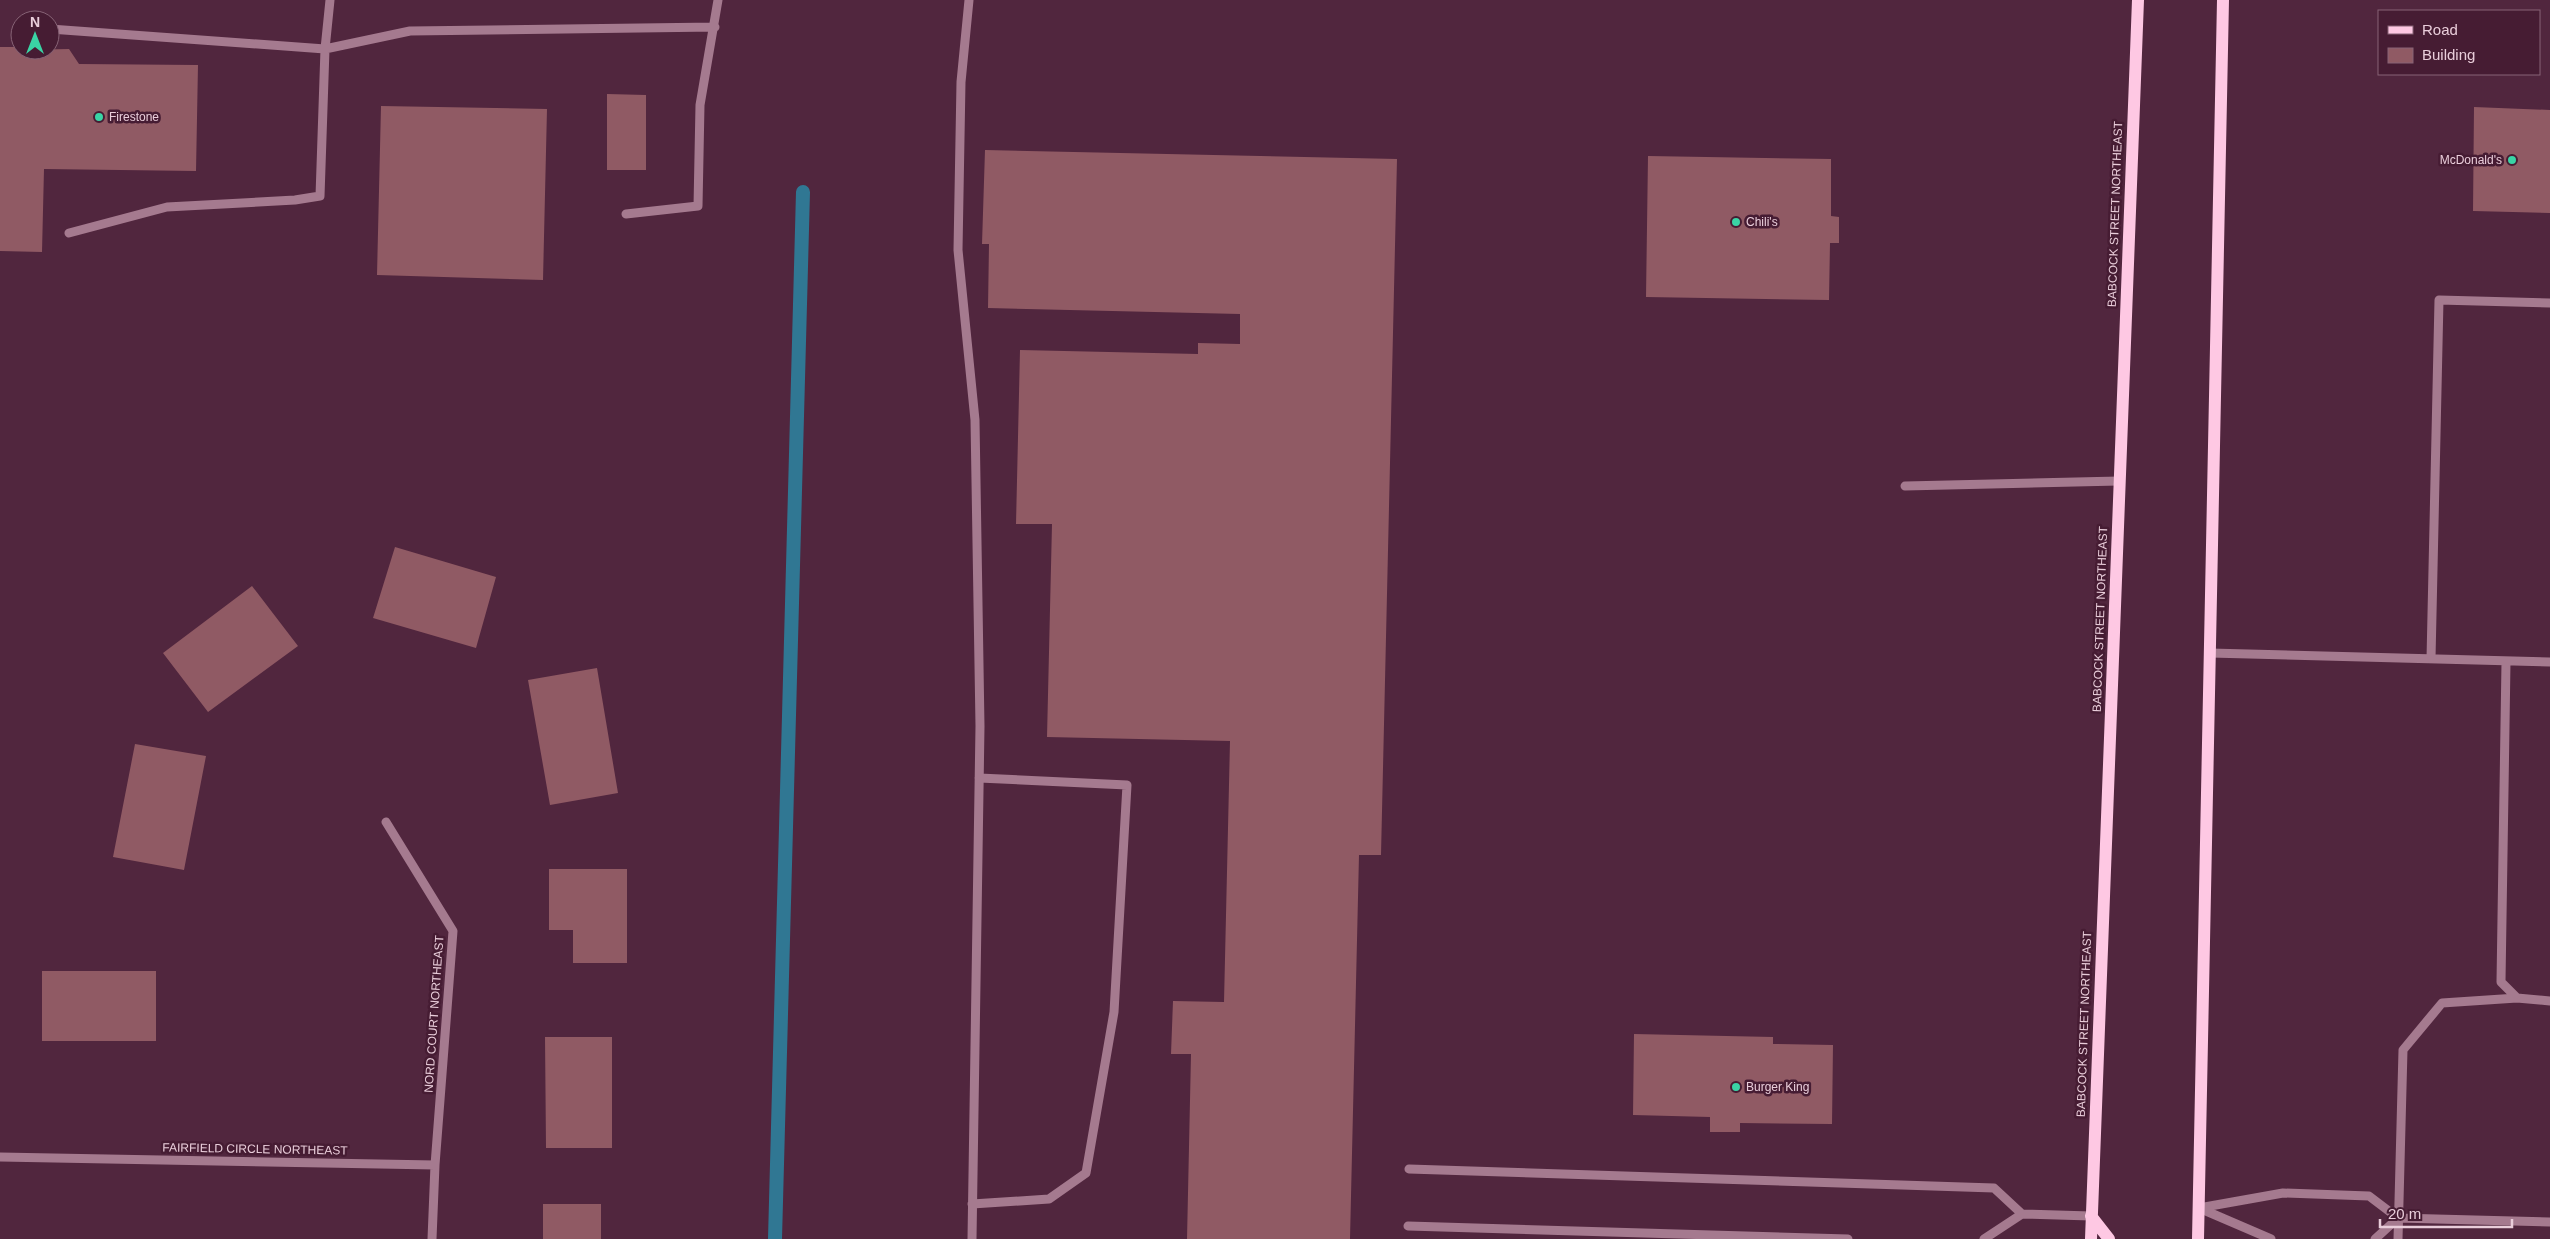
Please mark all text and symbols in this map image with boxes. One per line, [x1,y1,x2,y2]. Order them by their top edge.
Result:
north arrow [10,10,60,60]
legend [2378,10,2540,75]
text: N [30,14,40,30]
text: Road [2422,21,2458,38]
text: Building [2422,46,2475,63]
place label: Firestone [109,110,159,124]
marker: Firestone [93,111,105,123]
street label: BABCOCK STREET NORTHEAST [2105,120,2125,307]
place label: McDonald's [2440,153,2502,167]
marker: McDonald's [2506,154,2518,166]
place label: Chili's [1746,215,1778,229]
marker: Chili's [1730,216,1742,228]
street label: BABCOCK STREET NORTHEAST [2090,525,2110,712]
street label: BABCOCK STREET NORTHEAST [2074,930,2094,1117]
street label: NORD COURT NORTHEAST [422,934,447,1093]
place label: Burger King [1746,1080,1809,1094]
marker: Burger King [1730,1081,1742,1093]
street label: FAIRFIELD CIRCLE NORTHEAST [162,1140,348,1158]
scale bar [2380,1196,2512,1228]
text: 20 m [2388,1205,2421,1222]

